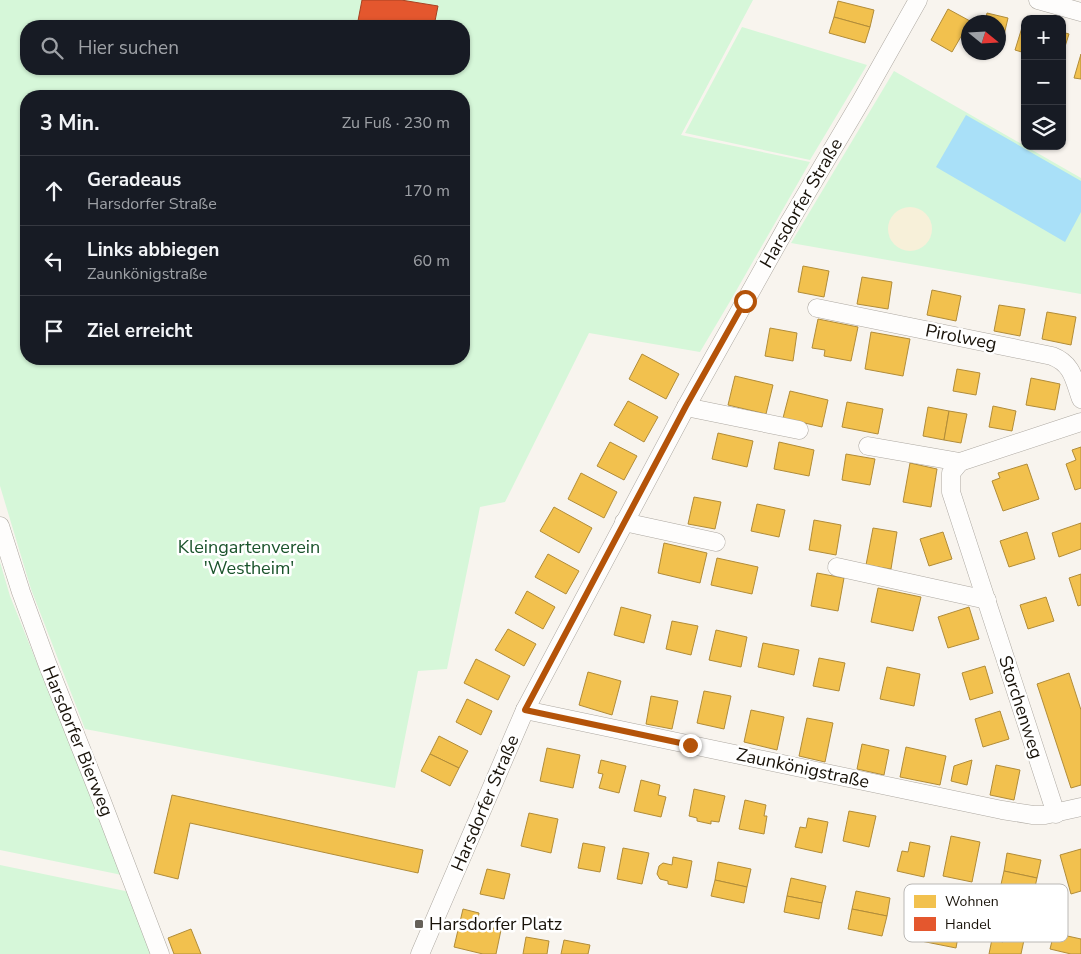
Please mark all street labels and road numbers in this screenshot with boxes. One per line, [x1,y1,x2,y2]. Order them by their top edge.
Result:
street label: Harsdorfer Straße [754,134,848,272]
street label: Pirolweg [923,318,999,356]
street label: Storchenweg [993,652,1049,762]
street label: Harsdorfer Bierweg [37,662,119,820]
street label: Harsdorfer Straße [445,731,525,875]
street label: Zaunkönigstraße [734,742,872,794]

